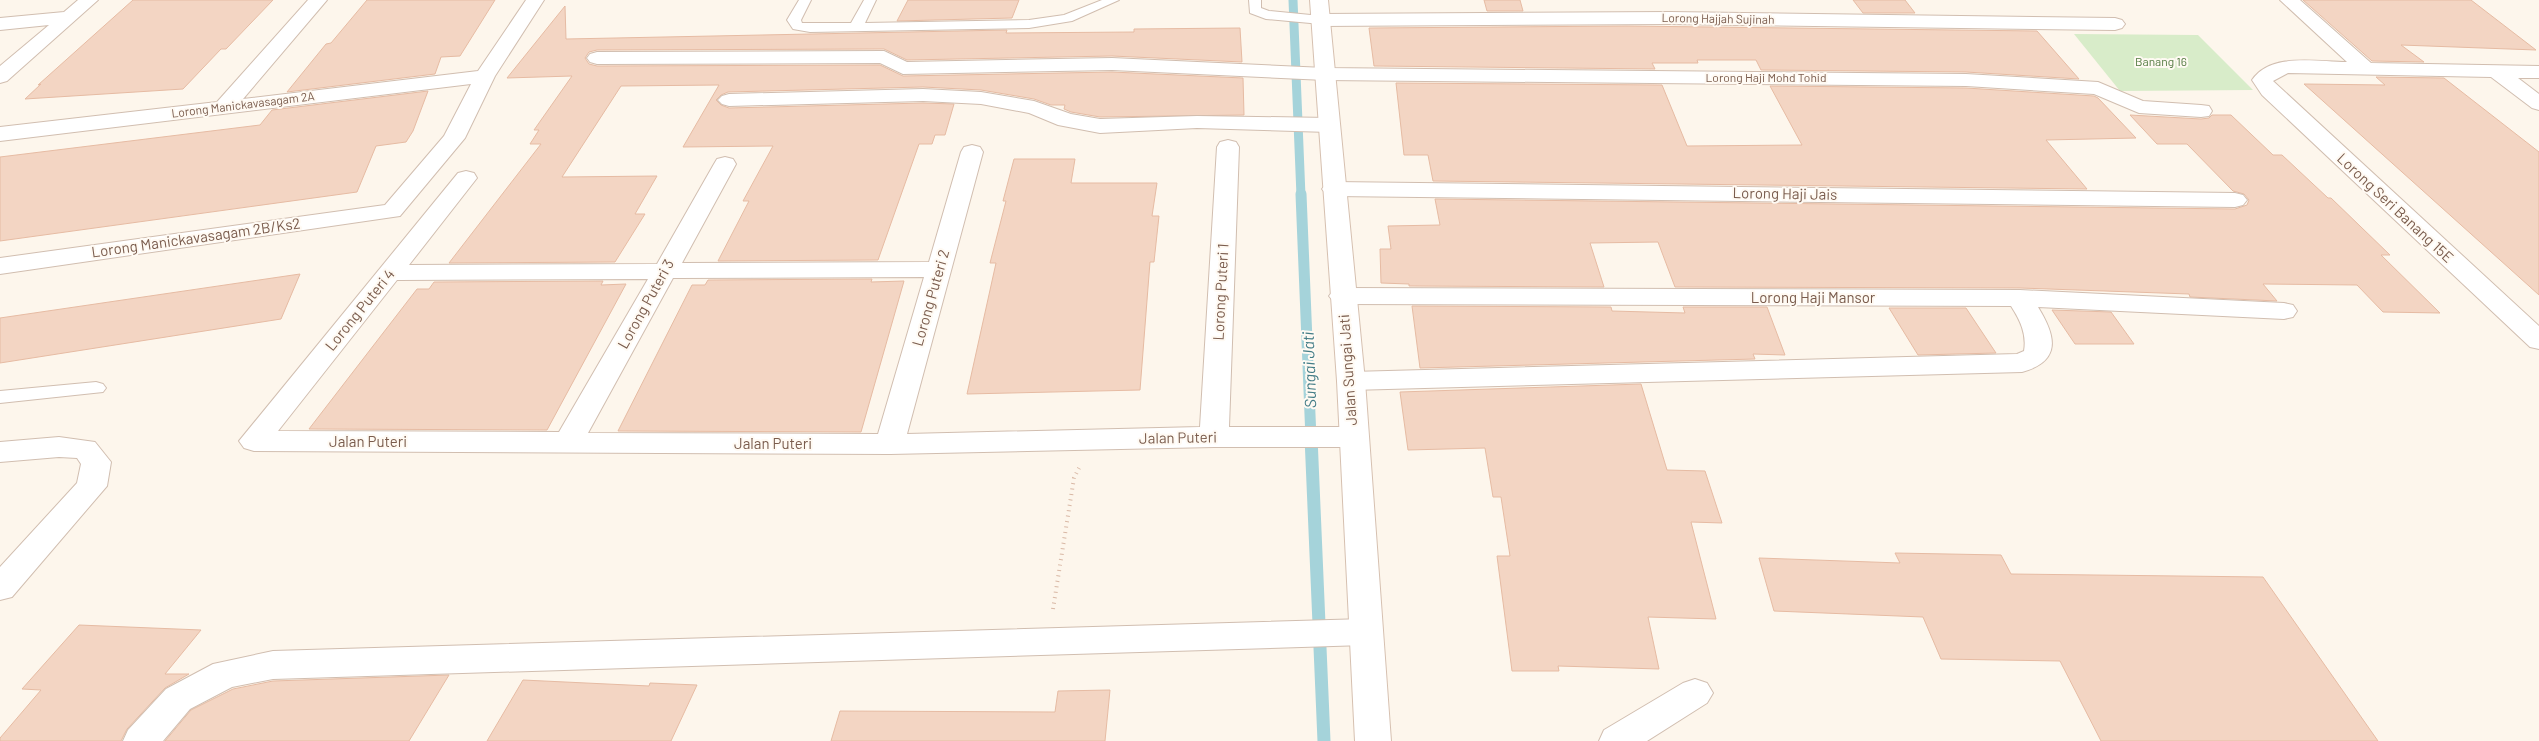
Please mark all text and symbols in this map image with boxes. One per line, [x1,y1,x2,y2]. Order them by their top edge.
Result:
street label: Lorong Hajjah Sujinah [1661,10,1775,26]
park label: Banang 16 [2135,54,2187,68]
street label: Lorong Haji Mohd Tohid [1706,70,1826,84]
street label: Lorong Manickavasagam 2A [170,88,315,120]
street label: Lorong Seri Banang 15E [2334,149,2458,266]
street label: Lorong Haji Jais [1733,183,1838,203]
street label: Lorong Manickavasagam 2B/Ks2 [90,213,301,261]
street label: Lorong Puteri 1 [1208,243,1232,341]
street label: Lorong Puteri 2 [908,247,952,348]
street label: Lorong Puteri 3 [613,256,677,351]
street label: Lorong Puteri 4 [321,265,398,354]
street label: Lorong Haji Mansor [1751,288,1876,306]
street label: Jalan Sungai Jati [1334,314,1360,426]
water label: Sungai Jati [1298,331,1319,409]
street label: Jalan Puteri [1139,427,1217,447]
street label: Jalan Puteri [329,432,407,450]
street label: Jalan Puteri [734,434,812,452]

